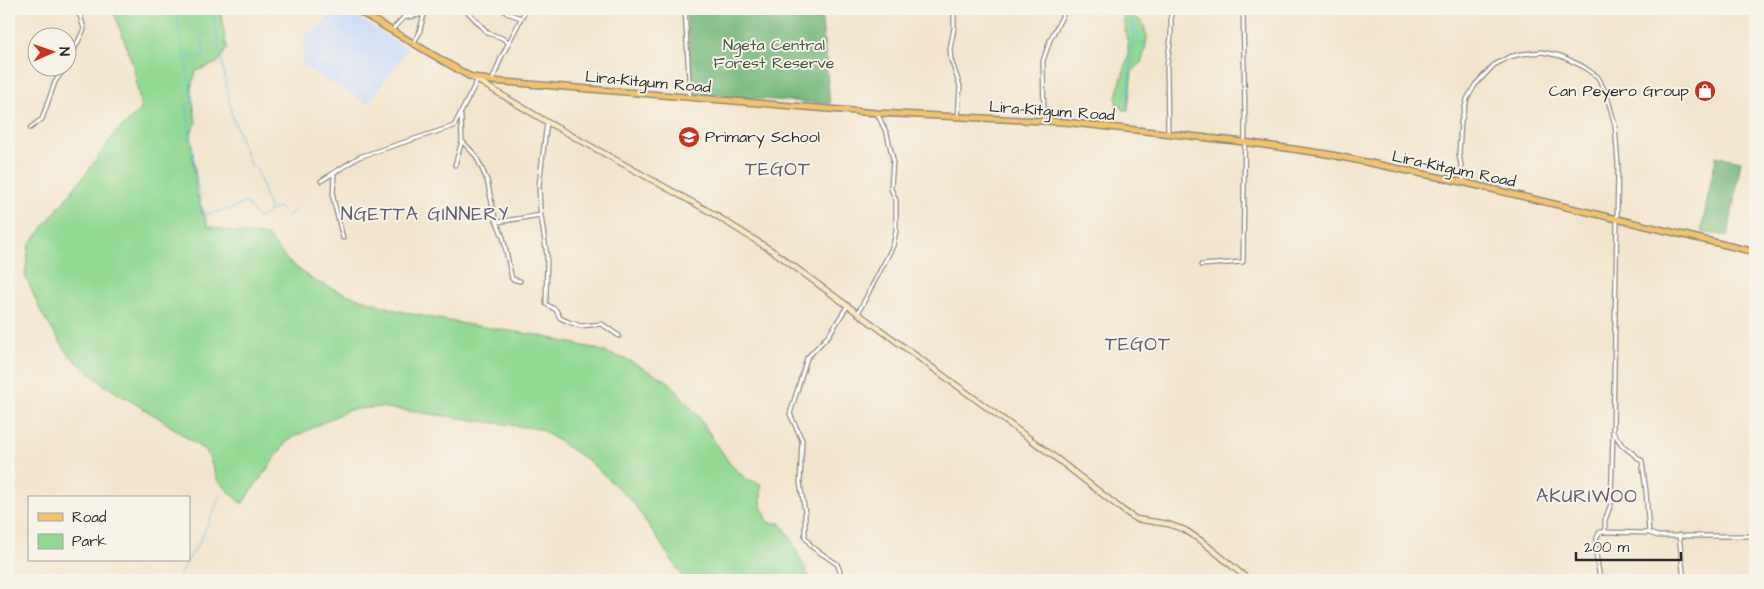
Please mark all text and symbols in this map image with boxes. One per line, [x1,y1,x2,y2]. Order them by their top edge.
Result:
north arrow [28,28,78,78]
park label: Ngeta Central Forest Reserve [714,34,835,74]
text: N [54,47,74,57]
street label: Lira-Kitgum Road [584,66,712,99]
shop icon: Can Peyero Group [1693,79,1717,103]
place label: Can Peyero Group [1549,80,1689,103]
street label: Lira-Kitgum Road [988,96,1116,127]
school or university icon: Primary School [677,125,701,149]
place label: Primary School [705,126,820,149]
street label: Lira-Kitgum Road [1390,145,1518,194]
district label: TEGOT [745,156,811,183]
district label: NGETTA GINNERY [341,201,509,228]
district label: TEGOT [1105,331,1171,358]
district label: AKURIWOO [1536,483,1638,510]
legend [28,496,190,562]
text: Road [72,507,107,528]
scale bar [1576,529,1682,561]
text: Park [72,531,107,552]
text: 200 m [1584,537,1630,558]

